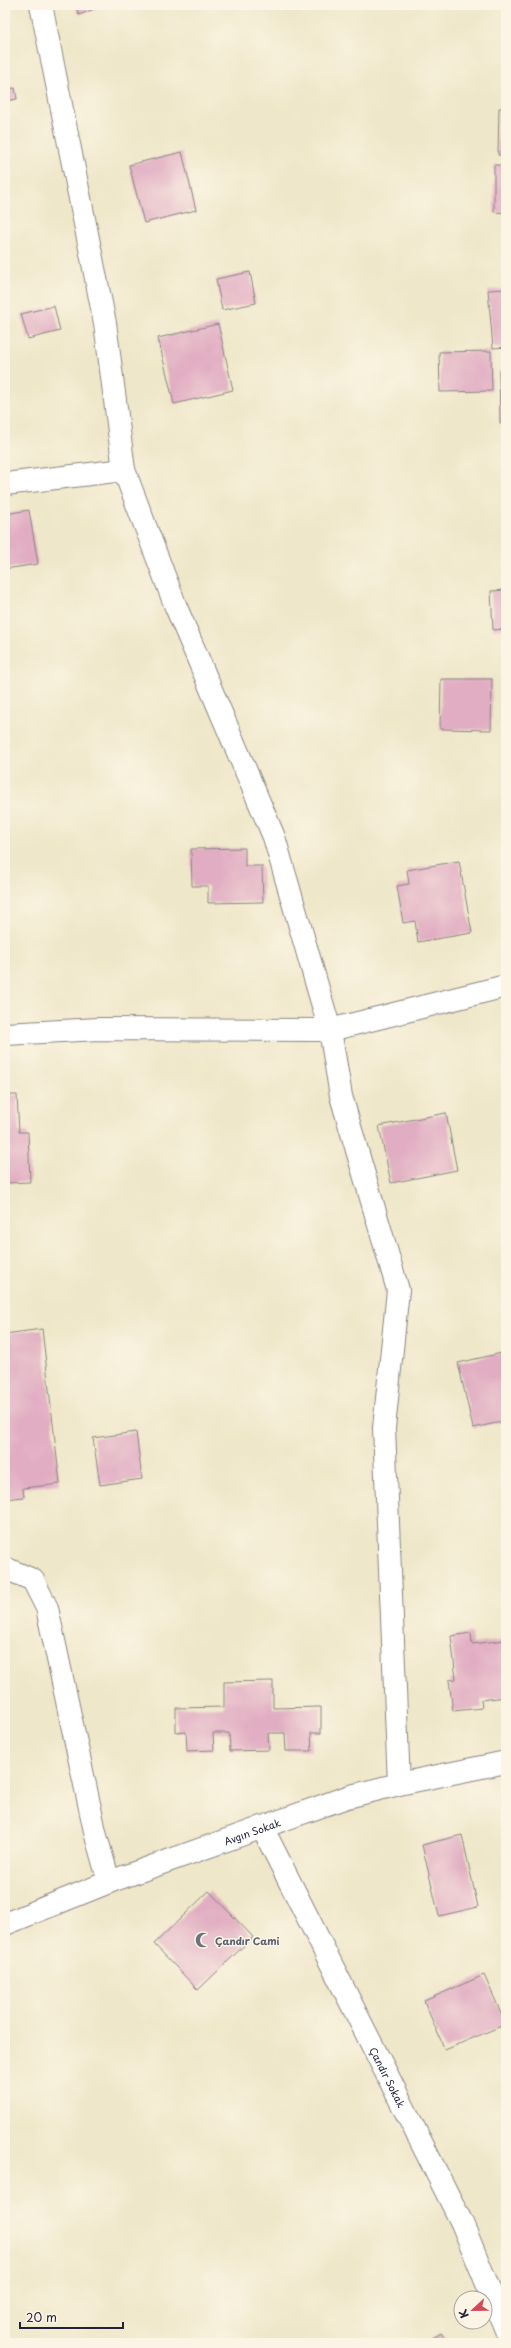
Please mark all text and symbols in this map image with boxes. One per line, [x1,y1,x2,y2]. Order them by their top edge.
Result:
street label: Avgın Sokak [222,1814,283,1848]
mosque icon: Çandır Cami [194,1931,212,1949]
place label: Çandır Cami [215,1933,280,1948]
street label: Çandır Sokak [367,2044,410,2110]
north arrow [453,2290,493,2330]
scale bar [20,2304,123,2330]
text: K [454,2307,473,2321]
text: 20 m [26,2308,57,2326]

